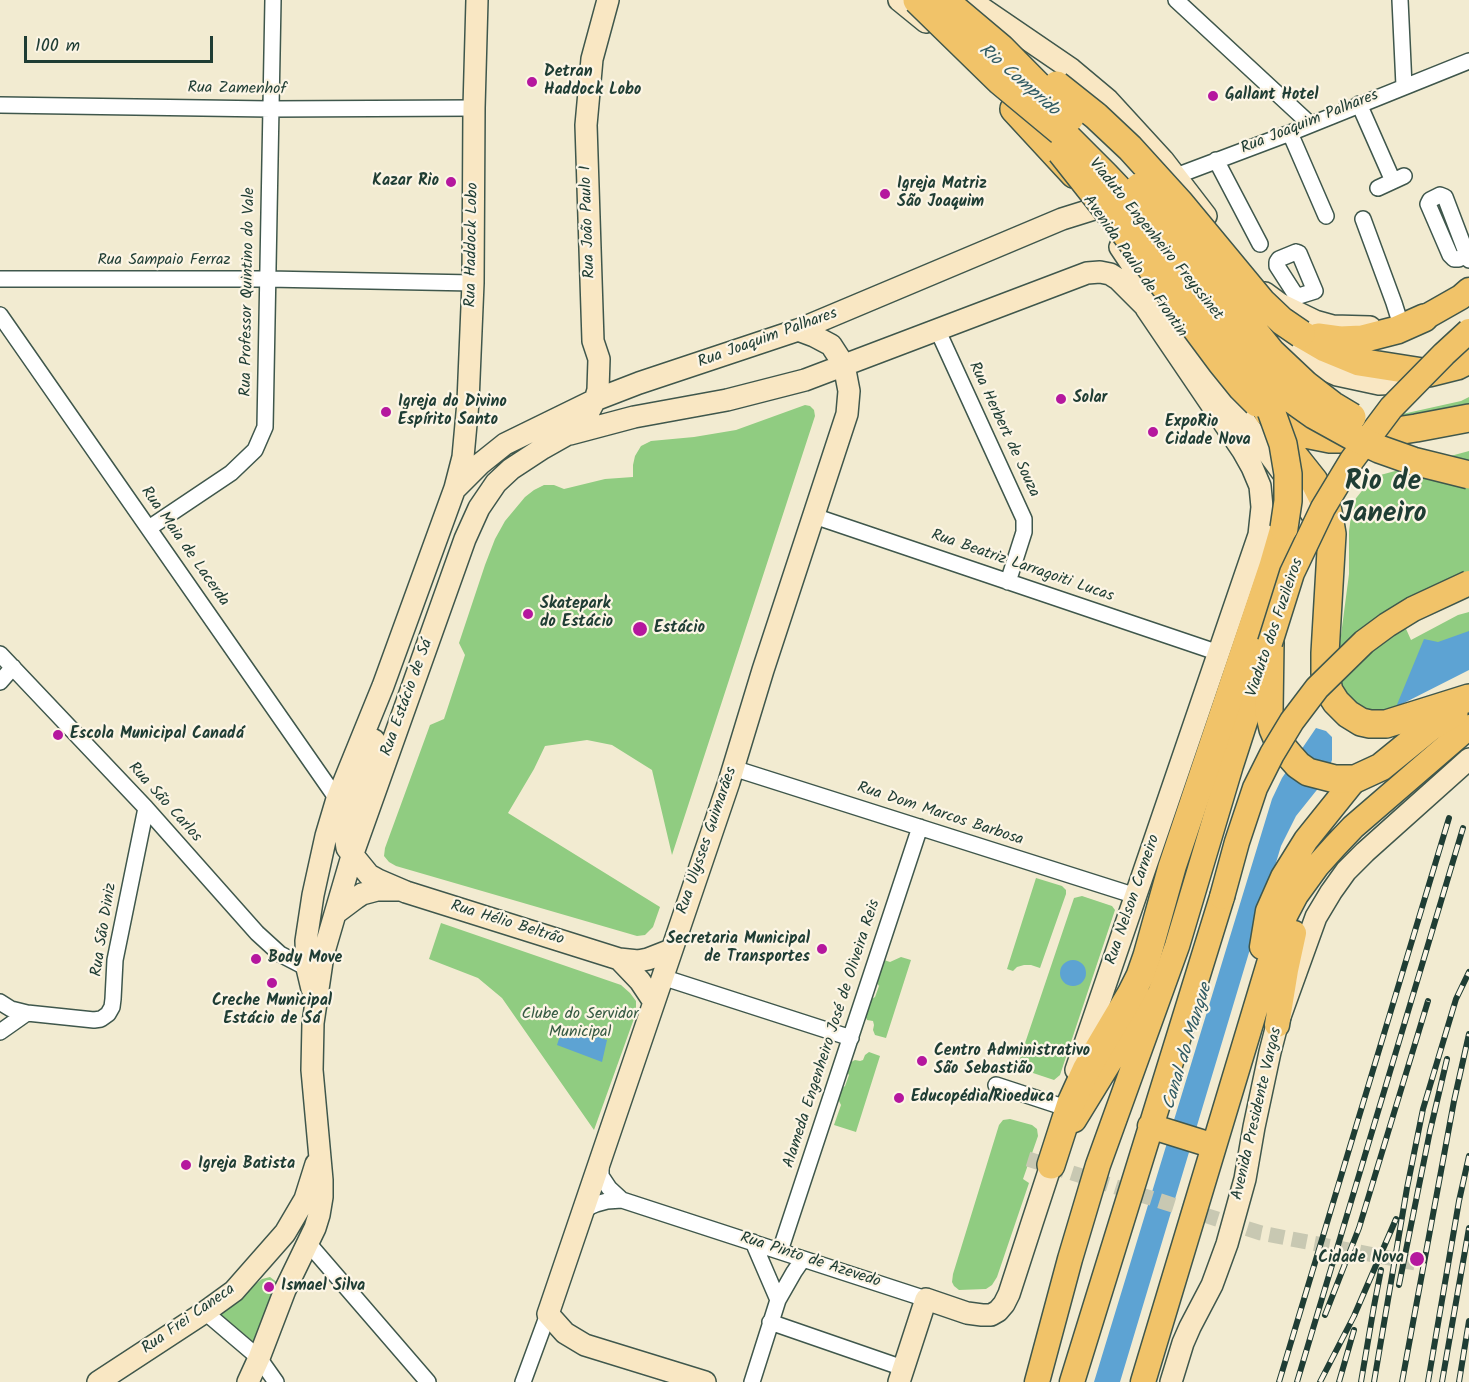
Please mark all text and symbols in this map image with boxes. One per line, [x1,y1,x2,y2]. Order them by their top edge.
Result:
scale bar [27,24,216,62]
text: 100 m [35,32,80,61]
water label: Rio Comprido [973,40,1063,122]
place label: Detran Haddock Lobo [544,63,641,101]
marker: Detran Haddock Lobo [525,75,539,89]
street label: Rua Zamenhof [187,80,287,100]
place label: Gallant Hotel [1225,86,1319,106]
street label: Rua Joaquim Palhares [1238,87,1382,159]
marker: Gallant Hotel [1206,89,1220,103]
street label: Viaduto Engenheiro Freyssinet [1084,155,1226,325]
street label: Rua João Paulo I [577,165,601,279]
place label: Kazar Rio [372,172,439,192]
marker: Kazar Rio [444,175,458,189]
place label: Igreja Matriz São Joaquim [897,175,987,213]
street label: Rua Haddock Lobo [462,182,484,308]
street label: Rua Professor Quintino do Vale [238,187,260,397]
marker: Igreja Matriz São Joaquim [878,187,892,201]
street label: Avenida Paulo de Frontin [1078,192,1190,342]
street label: Rua Sampaio Ferraz [97,251,231,271]
street label: Rua Joaquim Palhares [696,305,840,373]
street label: Rua Herbert de Souza [963,359,1043,501]
place label: Solar [1073,389,1107,409]
marker: Solar [1054,392,1068,406]
place label: Igreja do Divino Espírito Santo [398,393,507,431]
marker: Igreja do Divino Espírito Santo [379,405,393,419]
place label: ExpoRio Cidade Nova [1165,413,1251,451]
marker: ExpoRio Cidade Nova [1146,425,1160,439]
district label: Rio de Janeiro [1339,467,1427,533]
street label: Rua Maia de Lacerda [135,483,233,611]
street label: Rua Beatriz Larragoiti Lucas [928,527,1116,607]
street label: Viaduto dos Fuzileiros [1243,556,1309,700]
place label: Skatepark do Estácio [540,595,613,633]
marker: Skatepark do Estácio [521,607,535,621]
place label: Estácio [654,619,705,639]
marker: Estácio [631,620,649,638]
street label: Rua Estácio de Sá [378,637,438,759]
place label: Escola Municipal Canadá [70,725,244,745]
marker: Escola Municipal Canadá [51,728,65,742]
street label: Rua São Carlos [123,759,205,847]
street label: Rua Ulysses Guimarães [674,765,742,917]
street label: Rua Dom Marcos Barbosa [854,779,1026,851]
street label: Rua Nelson Carneiro [1103,832,1165,968]
street label: Rua São Diniz [88,882,122,978]
street label: Alameda Engenheiro José de Oliveira Reis [780,897,886,1171]
street label: Rua Hélio Beltrão [448,898,566,950]
place label: Secretaria Municipal de Transportes [666,930,810,968]
marker: Secretaria Municipal de Transportes [815,942,829,956]
place label: Body Move [268,949,342,969]
marker: Body Move [249,952,263,966]
marker: Creche Municipal Estácio de Sá [265,976,279,990]
water label: Canal do Mangue [1160,981,1218,1113]
place label: Creche Municipal Estácio de Sá [212,992,332,1030]
park label: Clube do Servidor Municipal [522,1005,638,1043]
street label: Avenida Presidente Vargas [1229,1026,1287,1202]
place label: Centro Administrativo São Sebastião [934,1042,1090,1080]
marker: Centro Administrativo São Sebastião [915,1054,929,1068]
place label: Educopédia/Rioeduca [911,1088,1054,1108]
marker: Educopédia/Rioeduca [892,1091,906,1105]
place label: Igreja Batista [198,1155,295,1175]
marker: Igreja Batista [179,1158,193,1172]
street label: Rua Pinto de Azevedo [737,1229,883,1293]
place label: Cidade Nova [1318,1249,1404,1269]
marker: Cidade Nova [1408,1250,1426,1268]
place label: Ismael Silva [281,1277,365,1297]
marker: Ismael Silva [262,1280,276,1294]
street label: Rua Frei Caneca [139,1281,239,1359]

